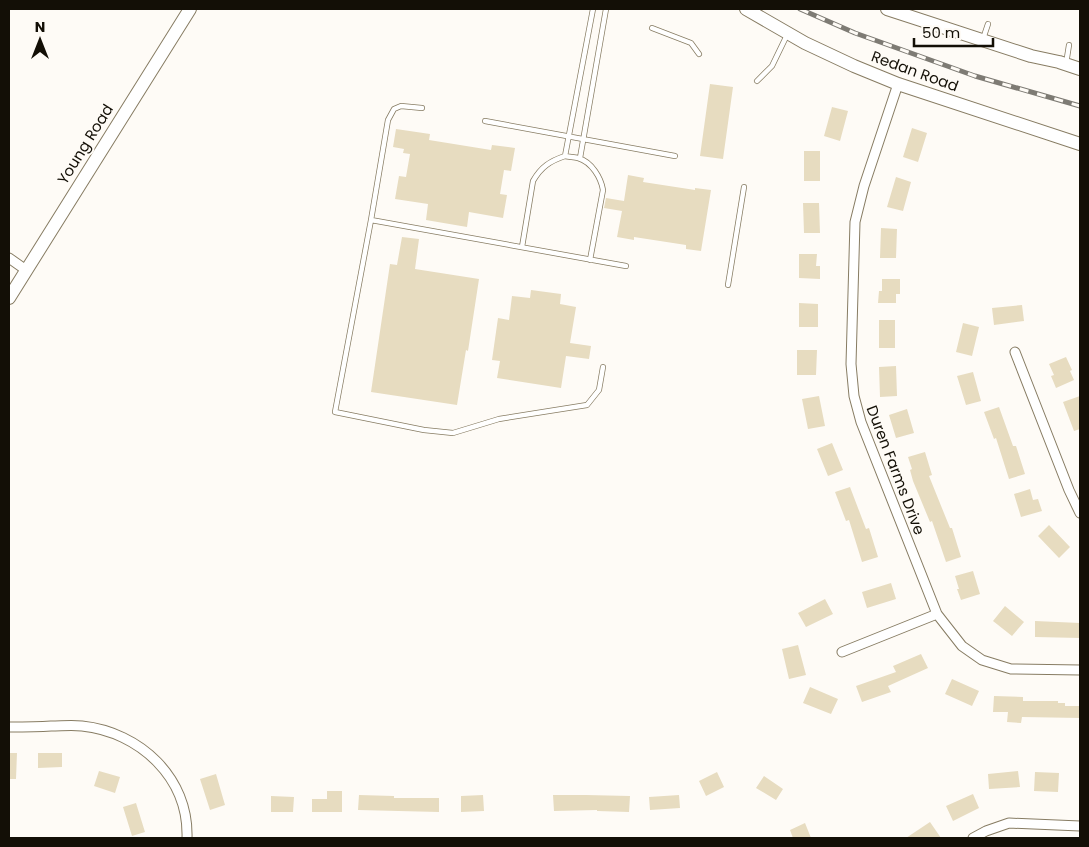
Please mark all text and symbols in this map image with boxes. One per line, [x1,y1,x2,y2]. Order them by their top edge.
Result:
north arrow [15,15,65,65]
scale bar [914,15,993,47]
text: N [35,17,45,37]
text: 50 m [922,22,960,43]
street label: Redan Road [869,46,961,96]
street label: Young Road [52,100,118,188]
street label: Duren Farms Drive [862,402,930,538]

